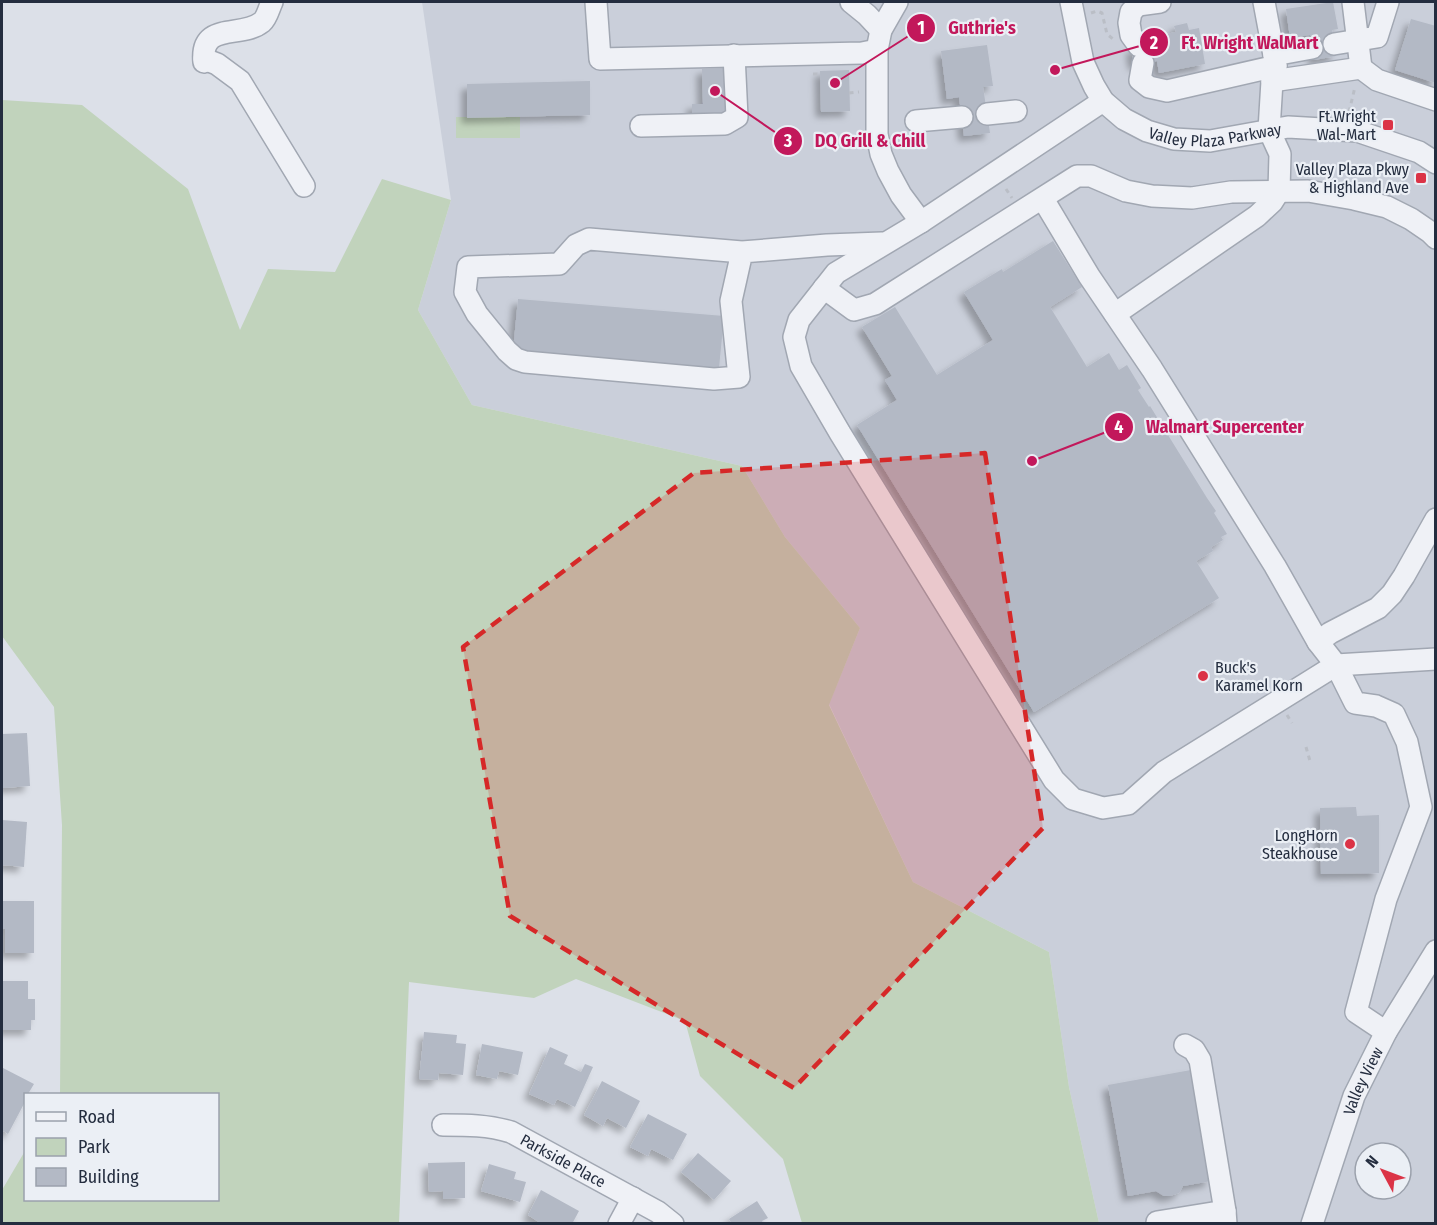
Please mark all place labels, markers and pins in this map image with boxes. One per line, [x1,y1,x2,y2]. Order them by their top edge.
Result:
callout: Guthrie's [906,10,1027,46]
callout: Ft. Wright WalMart [1139,24,1330,60]
place label: Ft.Wright Wal-Mart [1317,107,1377,144]
marker: Ft.Wright Wal-Mart [1381,118,1395,132]
callout: DQ Grill & Chill [773,123,937,159]
place label: Valley Plaza Pkwy & Highland Ave [1296,160,1410,197]
marker: Valley Plaza Pkwy & Highland Ave [1414,171,1428,185]
callout: Walmart Supercenter [1104,409,1316,445]
place label: Buck's Karamel Korn [1215,658,1303,695]
marker: Buck's Karamel Korn [1196,669,1210,683]
place label: LongHorn Steakhouse [1262,826,1338,863]
marker: LongHorn Steakhouse [1343,837,1357,851]

